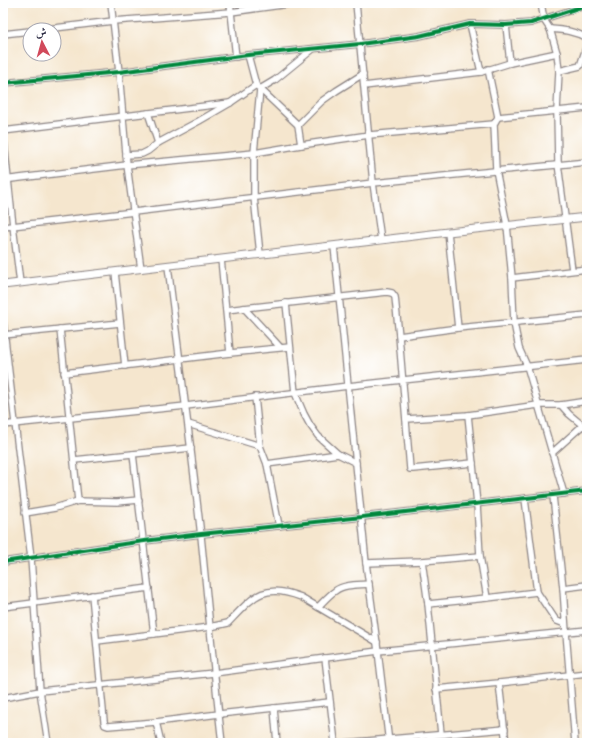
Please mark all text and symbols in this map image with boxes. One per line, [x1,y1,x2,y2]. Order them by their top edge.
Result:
north arrow [22,22,62,62]
text: ش [35,25,47,42]

